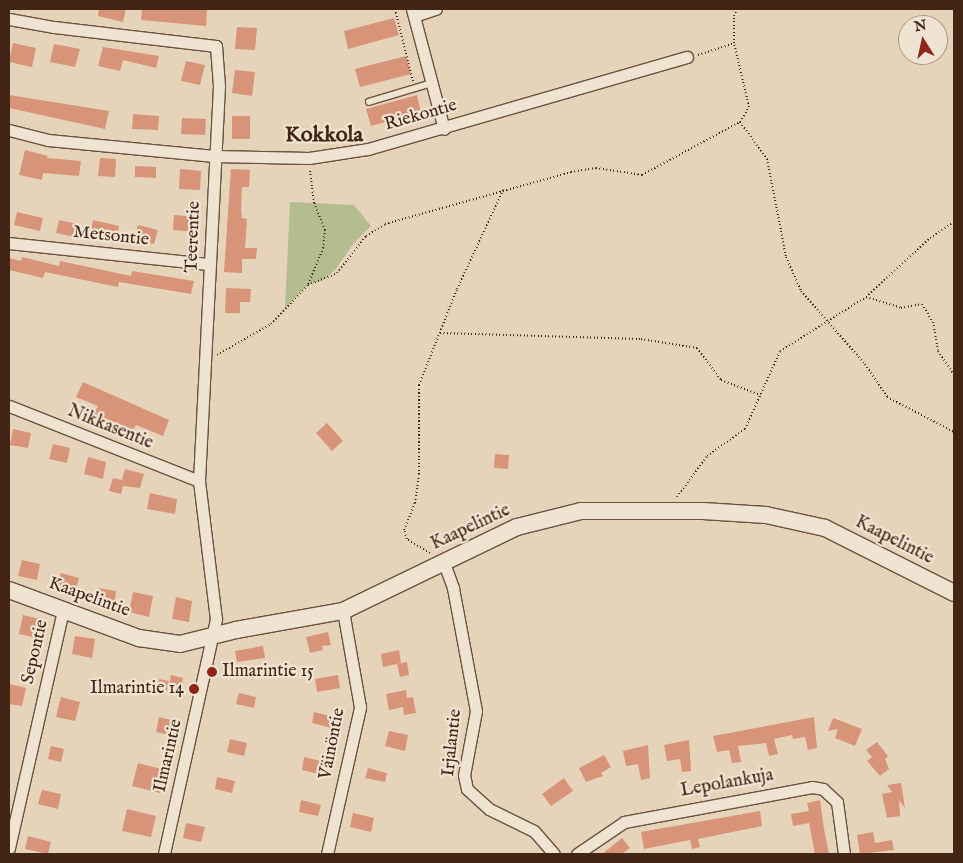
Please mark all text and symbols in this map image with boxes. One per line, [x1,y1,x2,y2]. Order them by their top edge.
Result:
north arrow [898,15,948,65]
text: N [913,16,928,36]
street label: Riekontie [382,95,460,137]
district label: Kokkola [285,123,363,149]
street label: Teerentie [182,201,206,273]
street label: Metsontie [72,222,150,252]
street label: Nikkasentie [64,401,156,455]
street label: Kaapelintie [428,500,514,556]
street label: Kaapelintie [851,512,937,570]
street label: Kaapelintie [45,573,133,623]
street label: Sepontie [18,618,54,686]
place label: Ilmarintie 15 [222,661,314,683]
marker: Ilmarintie 15 [206,666,218,678]
place label: Ilmarintie 14 [90,678,184,700]
marker: Ilmarintie 14 [188,683,200,695]
street label: Väinöntie [315,706,351,782]
street label: Irjalantie [439,708,467,778]
street label: Ilmarintie [150,717,188,795]
street label: Lepolankuja [679,765,775,803]

